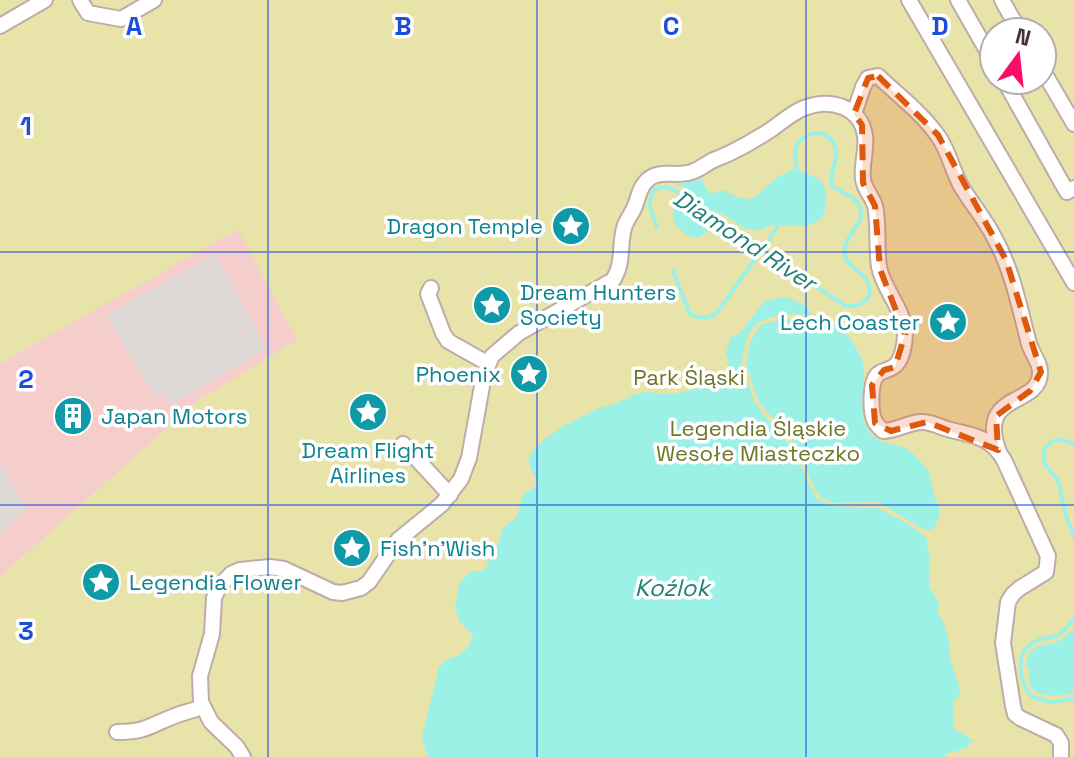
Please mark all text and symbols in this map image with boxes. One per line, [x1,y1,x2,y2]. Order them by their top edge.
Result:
text: A [126,9,143,43]
text: B [394,9,412,43]
text: C [663,9,679,43]
text: D [931,9,949,43]
north arrow [978,16,1058,96]
text: N [1012,21,1034,52]
text: 1 [20,109,32,143]
water label: Diamond River [668,182,825,299]
place icon: Dragon Temple [550,205,592,247]
place label: Dragon Temple [387,212,543,240]
place label: Dream Hunters Society [520,278,676,331]
place icon: Dream Hunters Society [471,284,513,326]
place icon: Lech Coaster [927,301,969,343]
place label: Lech Coaster [780,308,920,336]
place icon: Phoenix [508,353,550,395]
place label: Phoenix [416,360,501,388]
text: 2 [18,362,34,396]
park label: Park Śląski [633,363,745,391]
place icon: Dream Flight Airlines [347,391,389,433]
building icon: Japan Motors [52,395,94,437]
place label: Japan Motors [101,402,247,430]
park label: Legendia Śląskie Wesołe Miasteczko [656,414,860,467]
place label: Dream Flight Airlines [302,436,434,489]
place icon: Fish'n'Wish [331,527,373,569]
place label: Fish'n'Wish [380,534,495,562]
place icon: Legendia Flower [80,561,122,603]
place label: Legendia Flower [129,568,302,596]
water label: Koźlok [635,572,712,603]
text: 3 [18,614,34,648]

